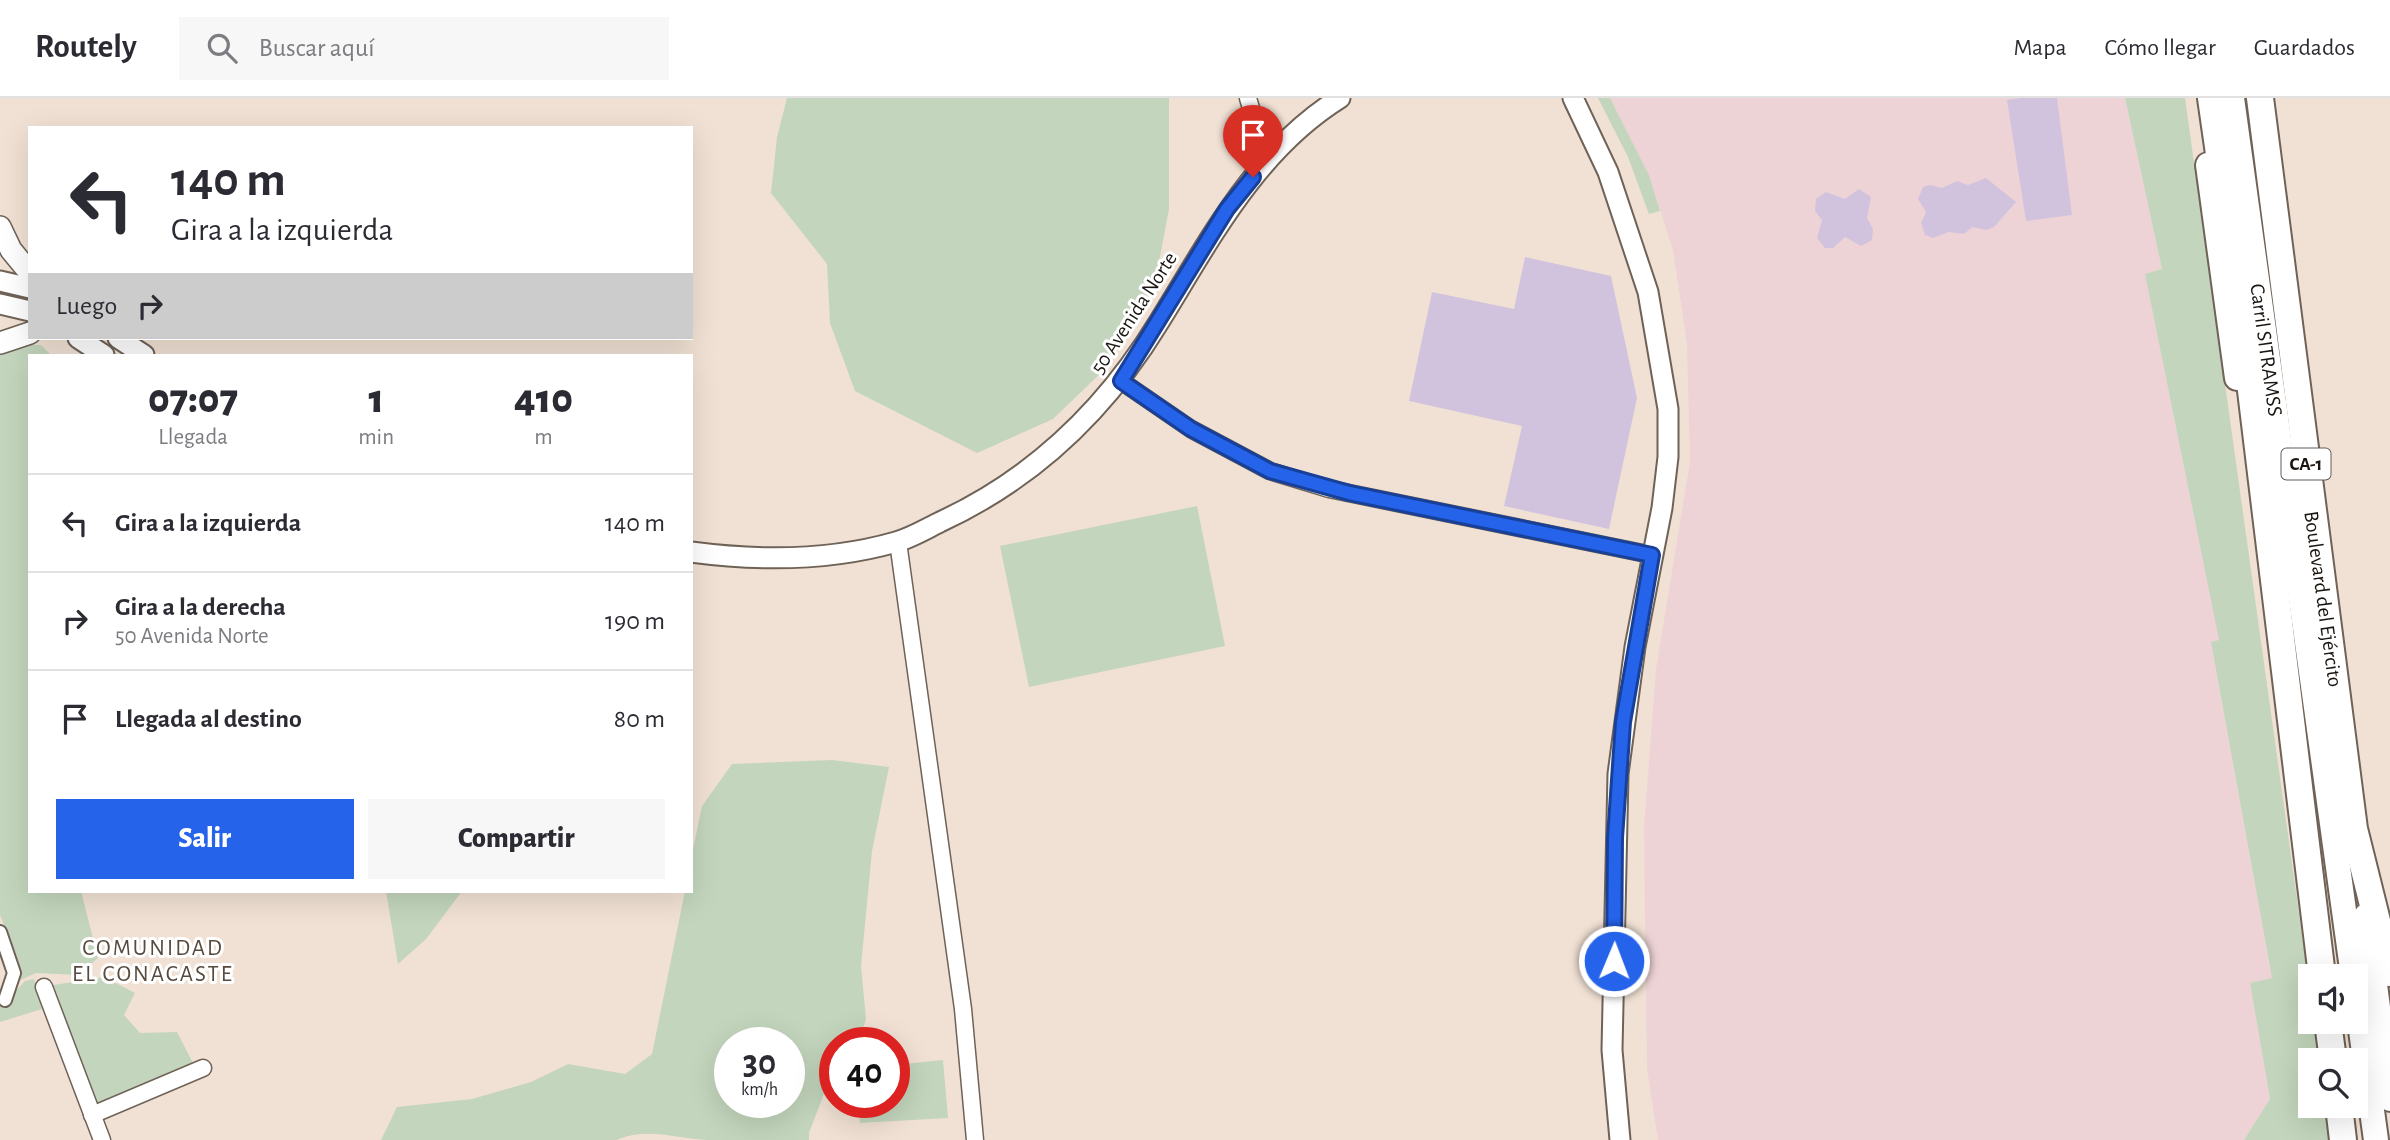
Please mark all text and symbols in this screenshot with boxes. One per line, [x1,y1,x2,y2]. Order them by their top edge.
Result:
search box [179,17,669,80]
icon: search [203,29,241,67]
text: Routely [35,31,137,64]
text: Buscar aquí [259,35,375,61]
text: Mapa [2013,36,2067,60]
text: Cómo llegar [2105,36,2216,60]
text: Guardados [2254,36,2355,60]
pin [1223,105,1283,177]
icon: arrive [1234,116,1272,154]
icon: left [56,154,147,245]
text: 140 m [171,156,286,205]
text: Gira a la izquierda [171,214,393,246]
street label: 50 Avenida Norte [1087,248,1181,378]
street label: Carril SITRAMSS [2246,282,2286,418]
icon: right [131,287,169,325]
text: Luego [56,293,117,319]
text: 07:07 [148,378,238,420]
text: 1 [368,378,384,420]
text: 410 [514,378,573,420]
text: Llegada [158,426,228,449]
text: min [358,426,394,449]
text: m [534,426,553,449]
road number: CA-1 [2282,448,2330,480]
icon: left [56,504,94,542]
text: Gira a la izquierda [115,510,301,536]
text: 140 m [605,510,665,536]
street label: Boulevard del Ejército [2300,510,2346,688]
text: Gira a la derecha [115,594,286,620]
icon: right [56,602,94,640]
text: 190 m [605,608,665,634]
text: 50 Avenida Norte [115,625,269,648]
icon: arrive [56,700,94,738]
text: Llegada al destino [115,706,302,732]
text: 80 m [614,706,665,732]
button: Salir [56,799,354,879]
button: Compartir [368,799,665,879]
position arrow [1577,924,1651,998]
district label: COMUNIDAD EL CONACASTE [72,937,234,986]
map controls [2298,964,2368,1118]
button: sound [2298,964,2368,1034]
speed limit sign: 40 [819,1027,910,1118]
text: 30 [743,1046,776,1081]
button: search [2298,1048,2368,1118]
text: km/h [741,1081,778,1099]

